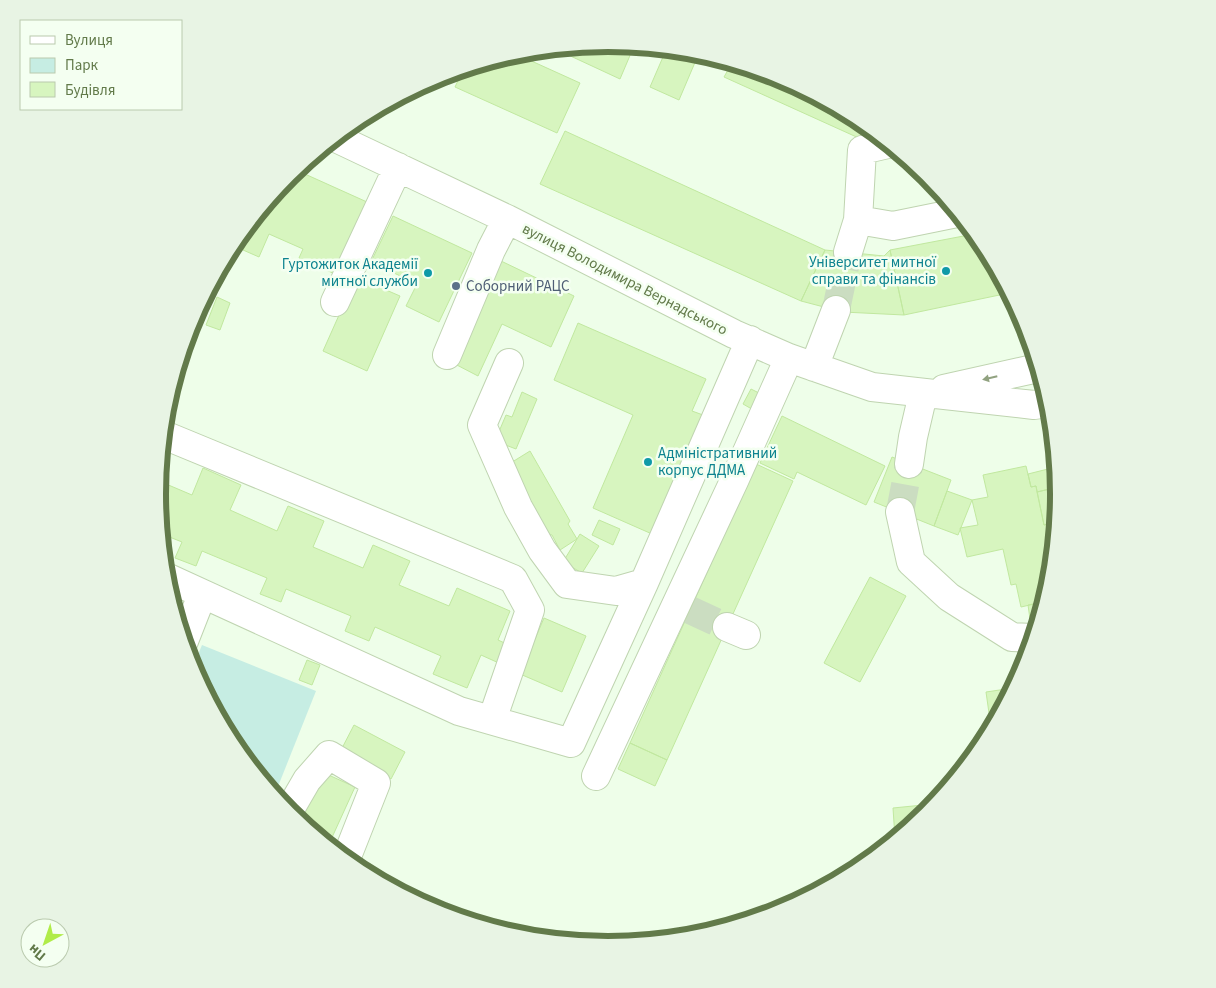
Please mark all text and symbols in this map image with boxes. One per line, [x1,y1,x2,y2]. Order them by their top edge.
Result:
legend [20,20,182,110]
text: Вулиця [65,30,113,51]
text: Парк [65,55,99,76]
text: Будівля [65,80,115,101]
street label: вулиця Володимира Вернадського [518,218,731,341]
place label: Університет митної справи та фінансів [809,252,937,290]
place label: Гуртожиток Академії митної служби [282,254,418,292]
marker: Університет митної справи та фінансів [940,265,952,277]
marker: Гуртожиток Академії митної служби [422,267,434,279]
place label: Соборний РАЦС [466,276,570,297]
marker: Соборний РАЦС [450,280,462,292]
one-way arrow [983,374,998,382]
place label: Адміністративний корпус ДДМА [658,443,777,481]
marker: Адміністративний корпус ДДМА [642,456,654,468]
north arrow [20,918,70,968]
text: Пн [24,939,50,965]

